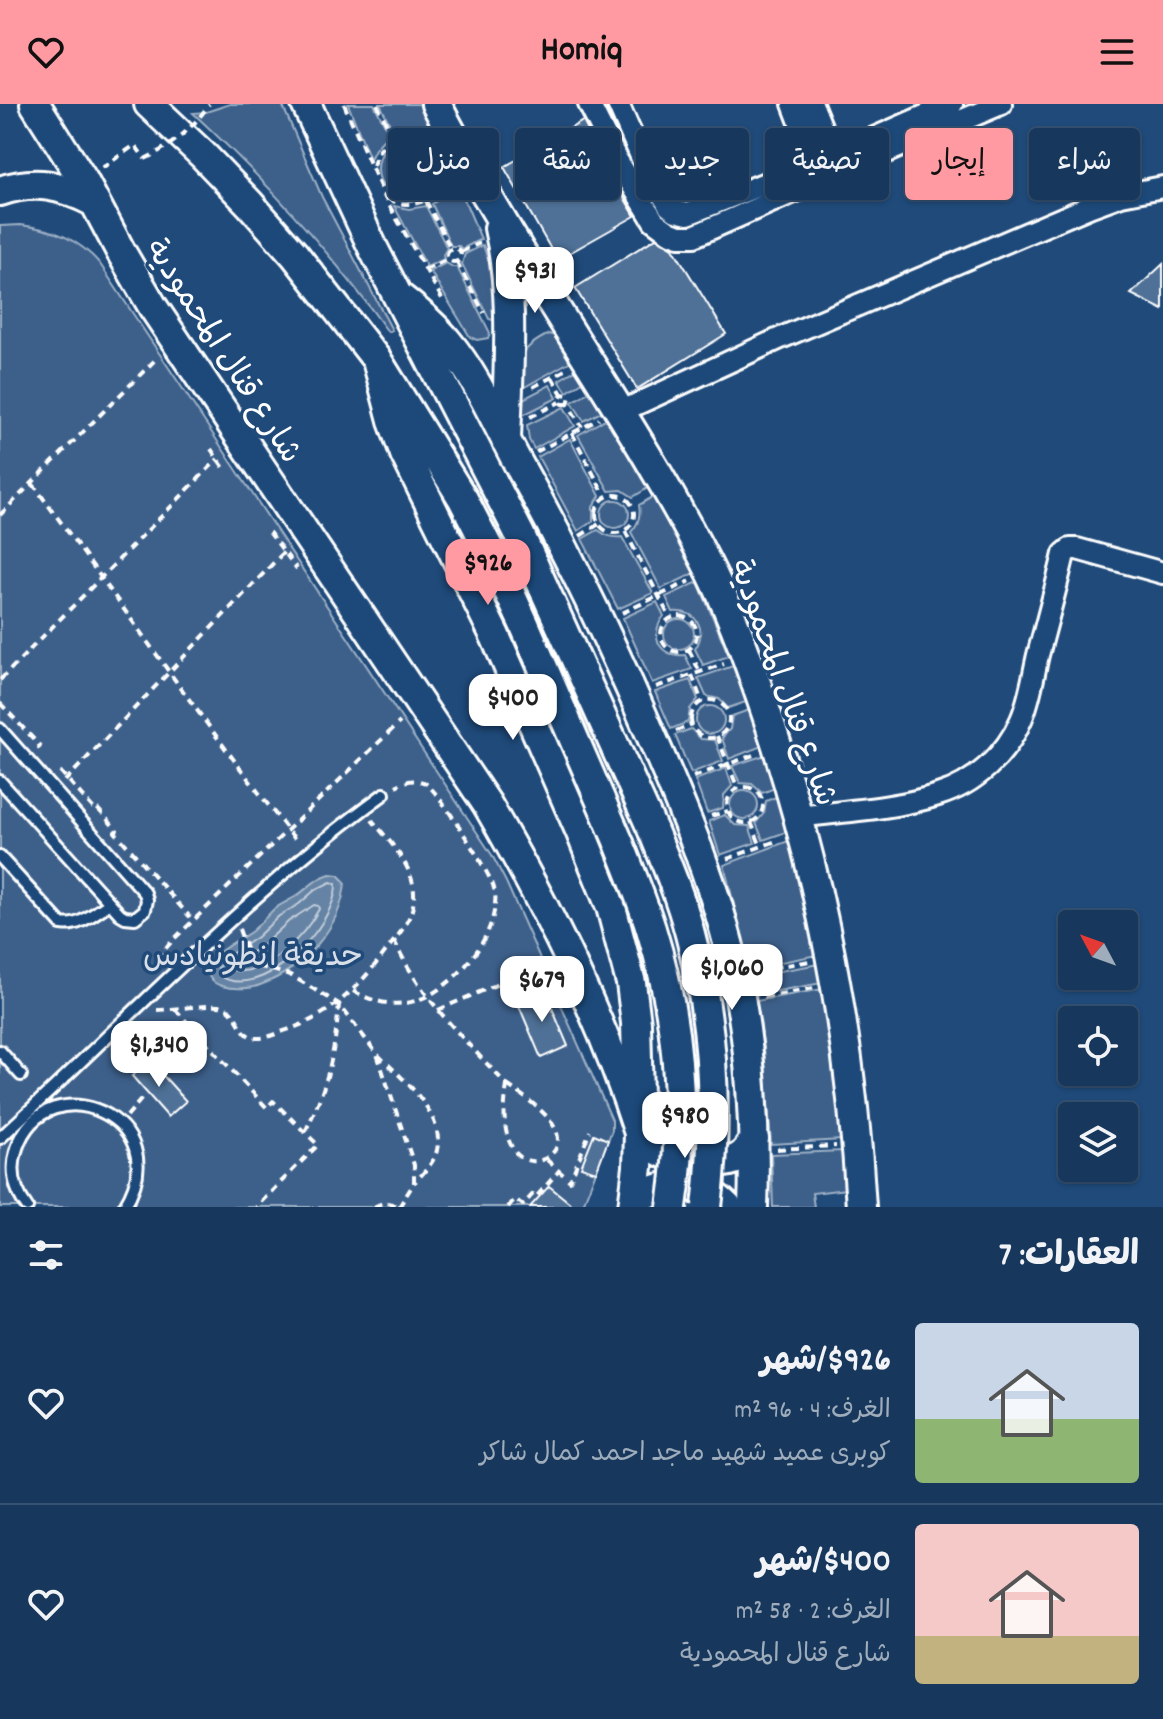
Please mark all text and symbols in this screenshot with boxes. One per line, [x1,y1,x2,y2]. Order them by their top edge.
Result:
text: Homiq [541,26,622,78]
icon: heart [24,30,68,74]
icon: menu [1095,30,1139,74]
chip: منزل [388,128,499,200]
chip: شقة [515,128,620,200]
chip: جديد [636,128,749,200]
chip: تصفية [765,128,889,200]
chip: إيجار [905,128,1013,200]
chip: شراء [1029,128,1140,200]
street label: شارع قنال المحمودية [131,231,311,474]
pin: $931 [488,247,582,315]
text: $931 [514,254,556,291]
pin: $926 [441,539,535,607]
text: $926 [463,546,513,583]
street label: شارع قنال المحمودية [714,554,846,814]
pin: $400 [466,674,560,742]
text: $400 [487,681,539,718]
north arrow [1058,910,1138,990]
map controls [1058,910,1138,1182]
park label: حديقة انطونيادس [143,936,363,982]
pin: $1,060 [667,944,797,1012]
text: $1,060 [700,951,764,988]
pin: $679 [495,956,589,1024]
text: $679 [518,963,566,1000]
button: locate [1058,1006,1138,1086]
pin: $1,340 [94,1021,224,1089]
text: $1,340 [129,1028,189,1065]
pin: $980 [638,1092,732,1160]
text: $980 [660,1099,710,1136]
button: layers [1058,1102,1138,1182]
icon: filters [24,1233,68,1277]
text: العقارات: 7 [999,1233,1139,1282]
text: $926/شهر [760,1338,891,1387]
icon: home [979,1355,1075,1451]
icon: heart [24,1381,68,1425]
text: الغرف: 4 · 96 m² [734,1393,891,1430]
text: كوبرى عميد شهيد ماجد احمد كمال شاكر [480,1436,891,1473]
text: $400/شهر [756,1539,891,1588]
icon: home [979,1556,1075,1652]
icon: heart [24,1582,68,1626]
text: الغرف: 2 · 58 m² [736,1594,891,1631]
text: شارع قنال المحمودية [680,1637,891,1674]

